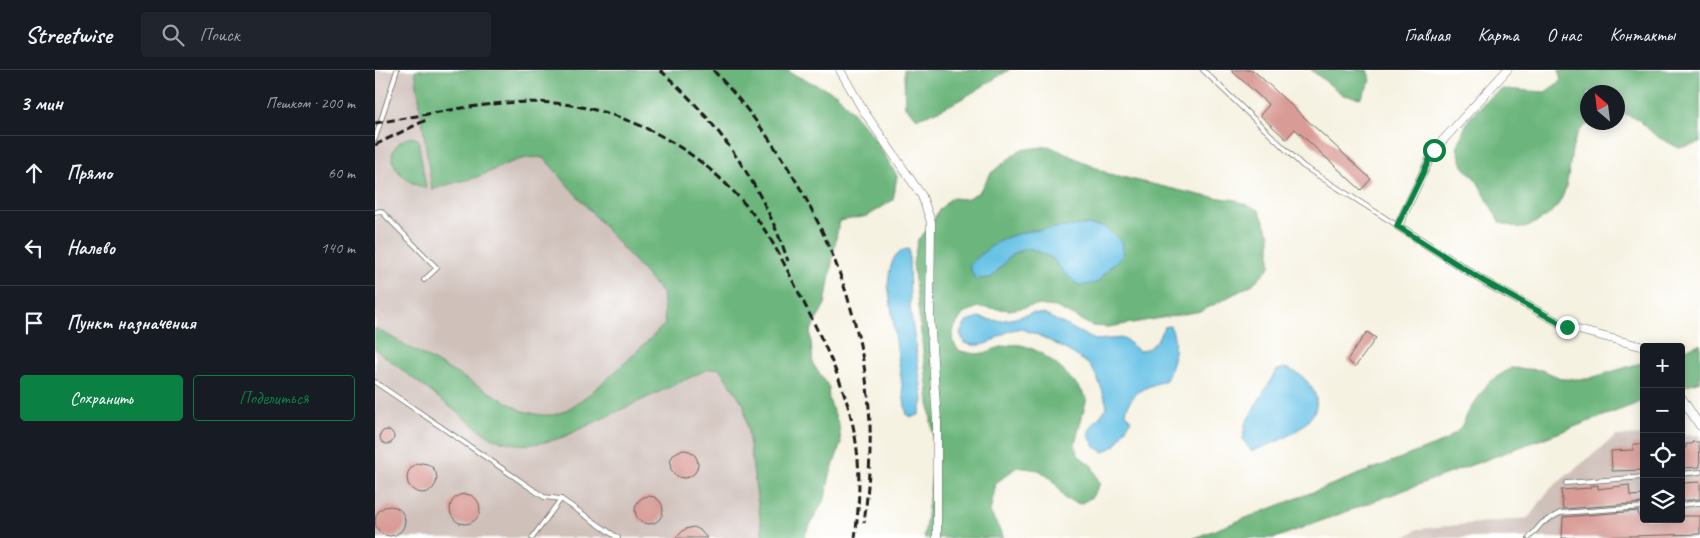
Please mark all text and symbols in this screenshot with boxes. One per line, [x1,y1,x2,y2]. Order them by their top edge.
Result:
search box [141,12,491,57]
text: Streetwise [25,20,111,50]
icon: search [159,21,187,49]
text: Поиск [199,23,240,47]
text: Главная [1405,24,1450,46]
text: Карта [1478,24,1519,46]
text: О нас [1547,24,1582,46]
text: Контакты [1610,24,1675,46]
north arrow [1580,85,1625,130]
text: 3 мин [20,90,63,116]
text: Пешком · 200 m [266,93,355,113]
route start [1423,139,1446,162]
icon: ahead [20,159,48,187]
text: Прямо [67,161,112,185]
text: 60 m [328,163,355,183]
icon: left [20,234,48,262]
text: Налево [67,236,115,260]
text: 140 m [321,238,355,258]
icon: arrive [20,309,48,337]
text: Пункт назначения [67,311,196,335]
route end [1556,316,1579,339]
map controls [1640,343,1685,523]
button: + [1640,343,1685,388]
button: Сохранить [20,375,183,421]
button: Поделиться [193,375,355,421]
button: − [1640,388,1685,433]
button: locate [1640,433,1685,478]
button: layers [1640,478,1685,523]

